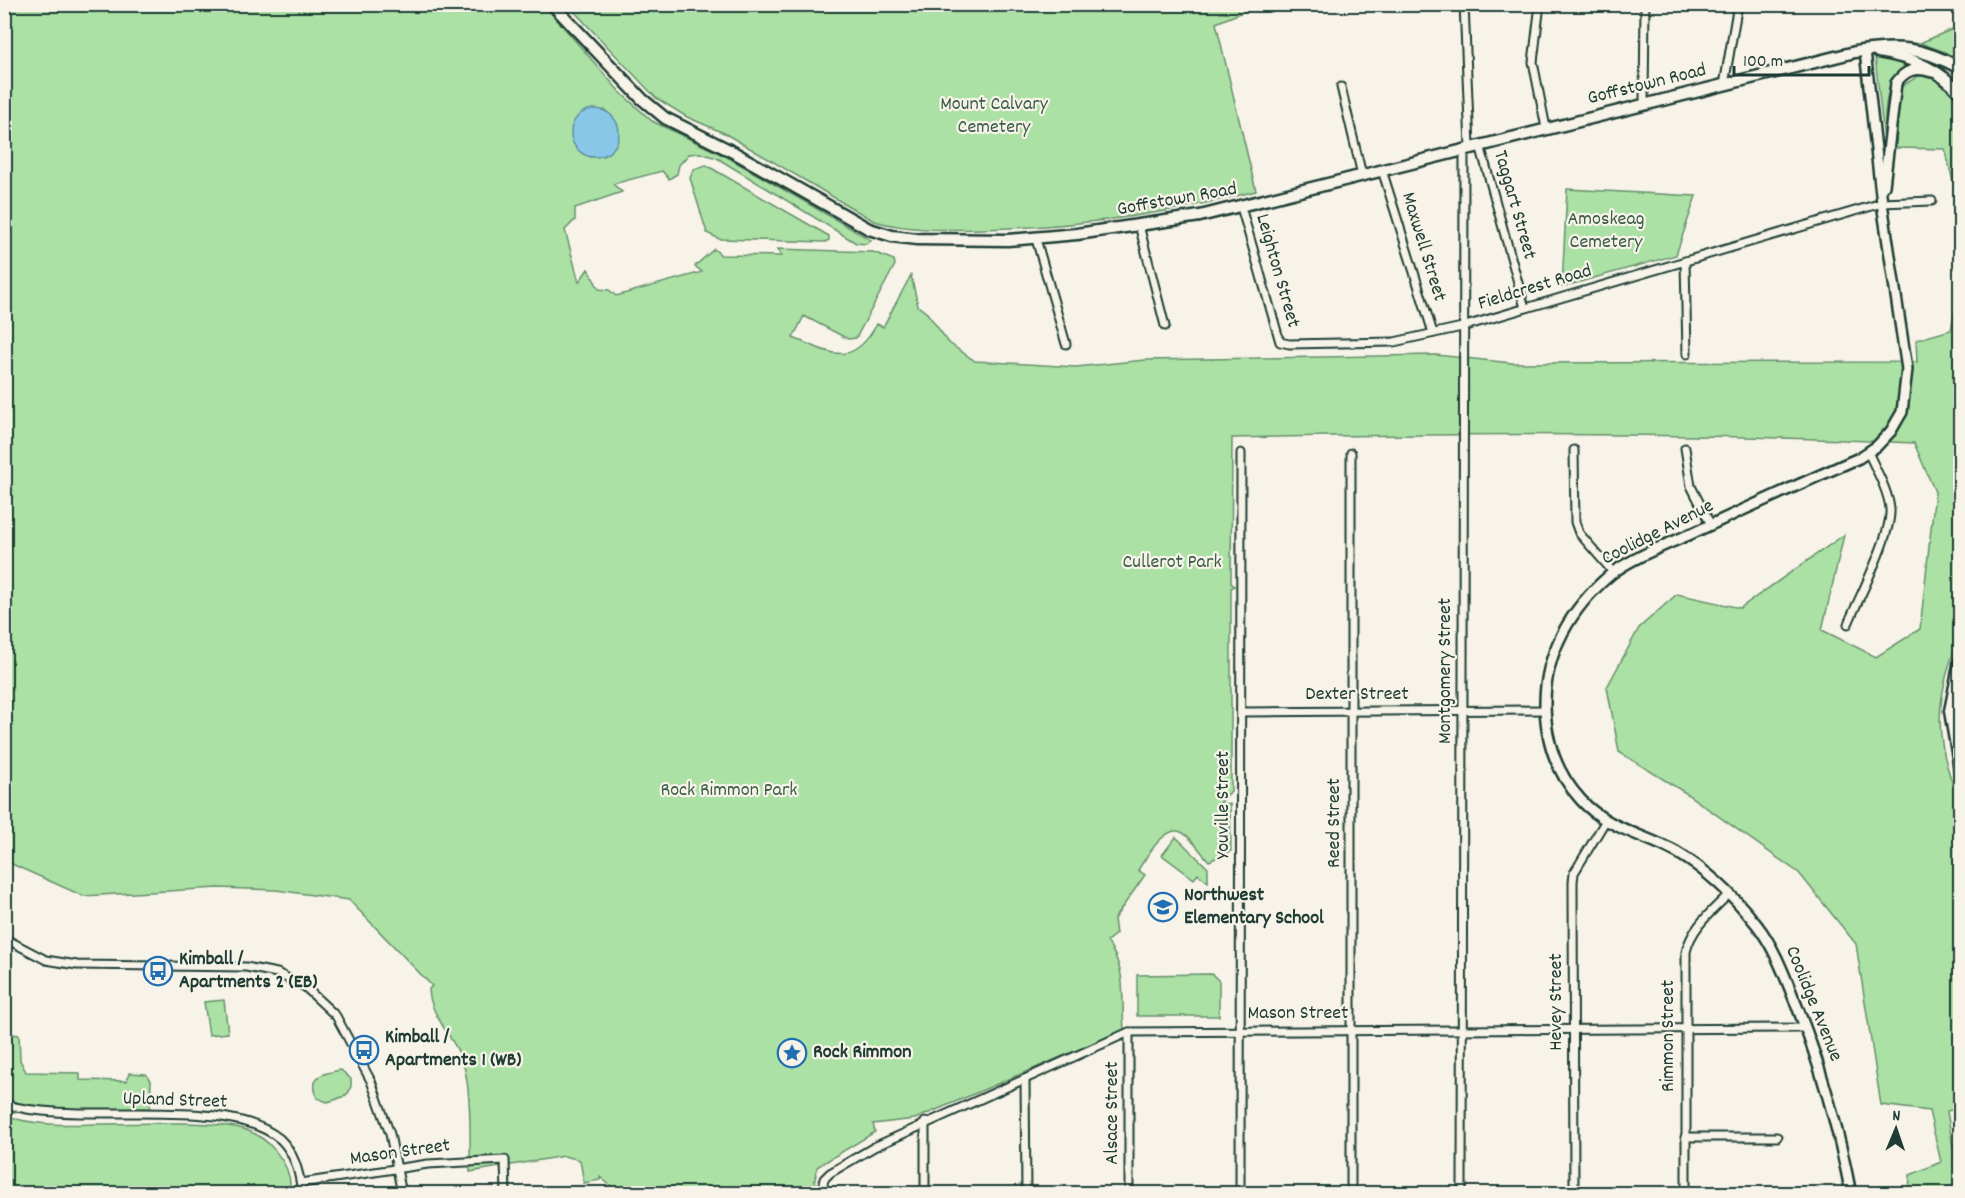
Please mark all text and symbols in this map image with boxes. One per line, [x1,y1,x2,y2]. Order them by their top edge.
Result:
scale bar [1734,39,1869,77]
text: 100 m [1743,50,1783,75]
street label: Goffstown Road [1585,57,1709,113]
park label: Mount Calvary Cemetery [940,91,1049,142]
street label: Taggart Street [1485,147,1543,263]
street label: Goffstown Road [1115,176,1239,224]
street label: Maxwell Street [1393,189,1453,305]
park label: Amoskeag Cemetery [1567,206,1645,257]
street label: Leighton Street [1247,211,1307,331]
street label: Fieldcrest Road [1475,257,1595,319]
street label: Coolidge Avenue [1597,493,1719,573]
park label: Cullerot Park [1122,549,1222,577]
street label: Montgomery Street [1432,598,1460,744]
street label: Dexter Street [1305,681,1409,709]
street label: Youville Street [1210,751,1238,859]
park label: Rock Rimmon Park [660,777,798,805]
street label: Reed Street [1321,778,1349,868]
place label: Northwest Elementary School [1184,882,1324,933]
school or university icon: Northwest Elementary School [1147,891,1179,923]
street label: Coolidge Avenue [1777,942,1849,1066]
place label: Kimball / Apartments 2 (EB) [179,946,317,997]
street label: Hevey Street [1543,953,1571,1051]
bus stop icon: Kimball / Apartments 2 (EB) [142,955,174,987]
street label: Rimmon Street [1655,980,1683,1092]
street label: Mason Street [1248,1000,1348,1028]
place label: Kimball / Apartments 1 (WB) [385,1024,521,1075]
bus stop icon: Kimball / Apartments 1 (WB) [348,1034,380,1066]
place icon: Rock Rimmon [776,1037,808,1069]
place label: Rock Rimmon [813,1039,911,1067]
street label: Alsace Street [1099,1061,1127,1165]
street label: Upland Street [122,1085,228,1117]
north arrow [1866,1099,1926,1159]
text: N [1892,1105,1901,1128]
street label: Mason Street [348,1132,452,1174]

